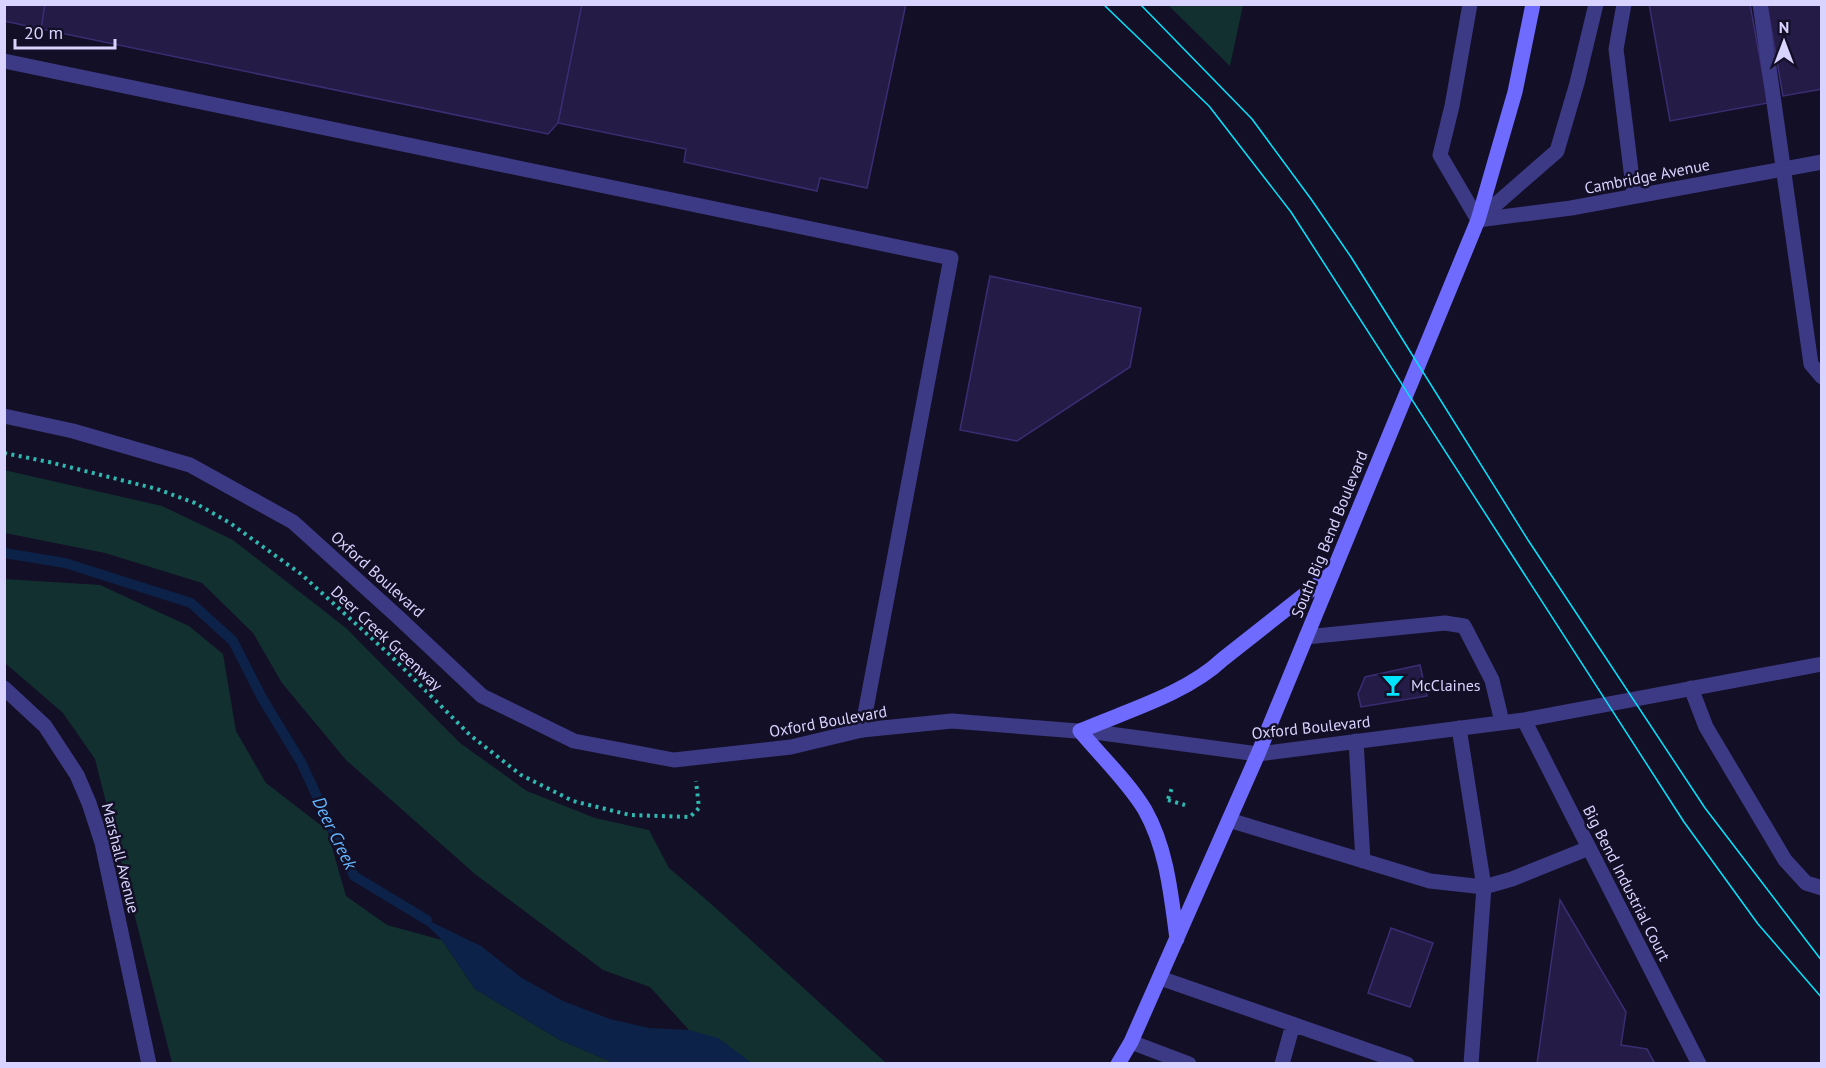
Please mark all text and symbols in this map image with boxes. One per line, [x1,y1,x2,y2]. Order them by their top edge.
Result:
scale bar [15,12,116,50]
north arrow [1754,12,1814,72]
text: N [1779,17,1789,37]
text: 20 m [24,21,63,44]
street label: Cambridge Avenue [1583,154,1711,198]
street label: South Big Bend Boulevard [1286,448,1372,620]
street label: Oxford Boulevard [327,527,429,621]
street label: Deer Creek Greenway [327,581,447,695]
bar icon: McClaines [1380,672,1406,698]
place label: McClaines [1411,675,1481,695]
street label: Oxford Boulevard [768,701,888,741]
street label: Oxford Boulevard [1251,711,1371,743]
water label: Deer Creek [307,793,363,874]
street label: Marshall Avenue [98,801,144,915]
street label: Big Bend Industrial Court [1579,802,1675,965]

